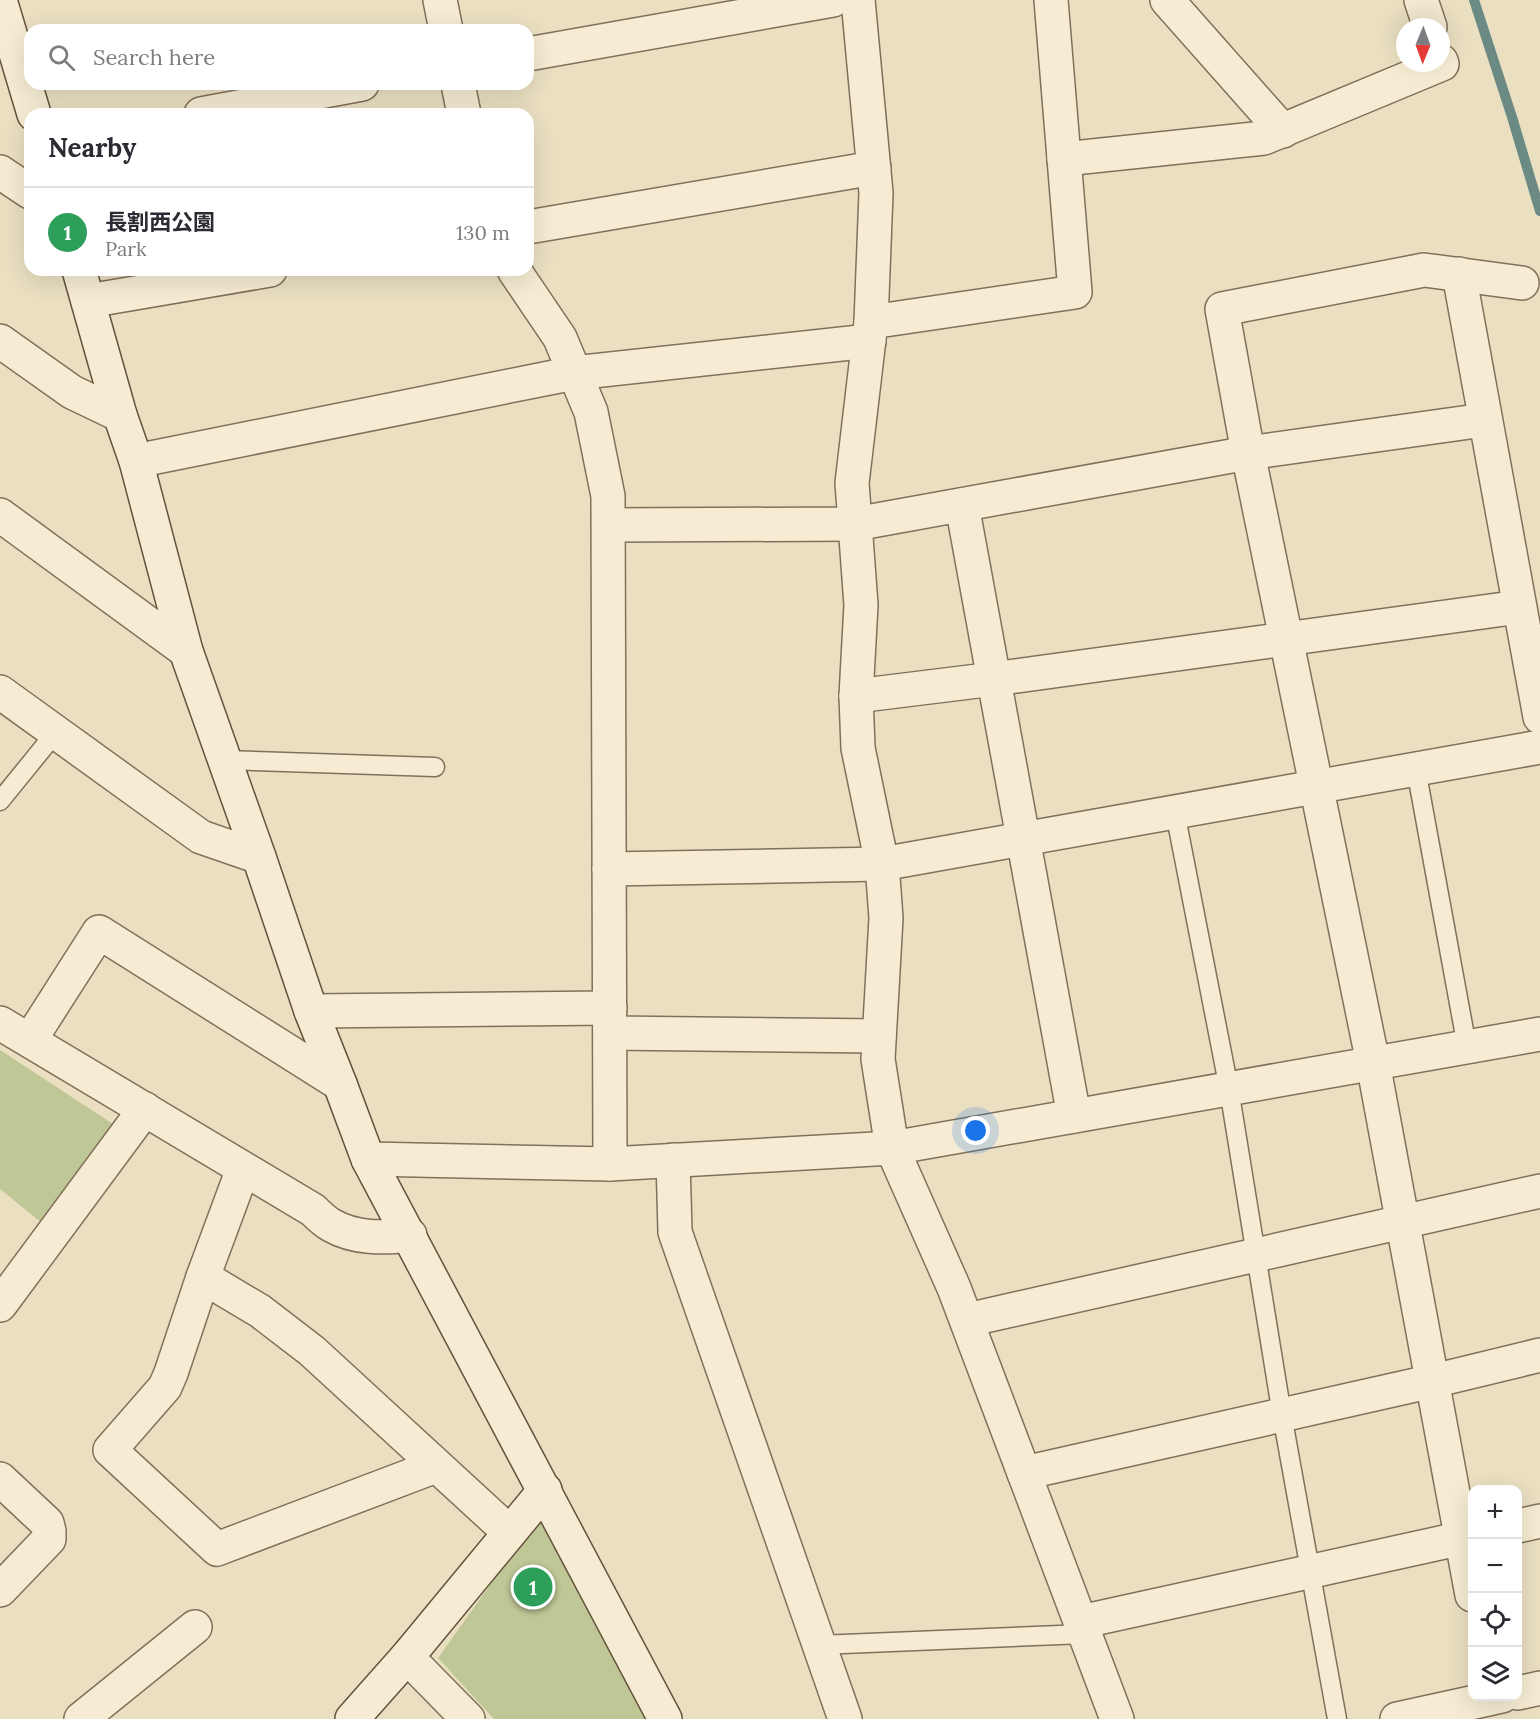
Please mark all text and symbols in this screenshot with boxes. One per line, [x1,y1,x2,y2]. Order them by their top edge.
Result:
north arrow [1396,18,1450,72]
search box [24,24,534,90]
icon: search [45,41,78,74]
text: Search here [93,43,215,71]
text: Nearby [48,131,136,164]
text: 長割西公園 [105,208,215,236]
text: 1 [63,220,72,245]
text: 130 m [456,220,510,245]
text: Park [105,236,147,261]
your location [961,1116,990,1145]
map controls [1468,1485,1522,1701]
button: + [1468,1485,1522,1539]
button: − [1468,1539,1522,1593]
pin: 1 [514,1564,552,1610]
button: locate [1468,1593,1522,1647]
button: layers [1468,1647,1522,1701]

